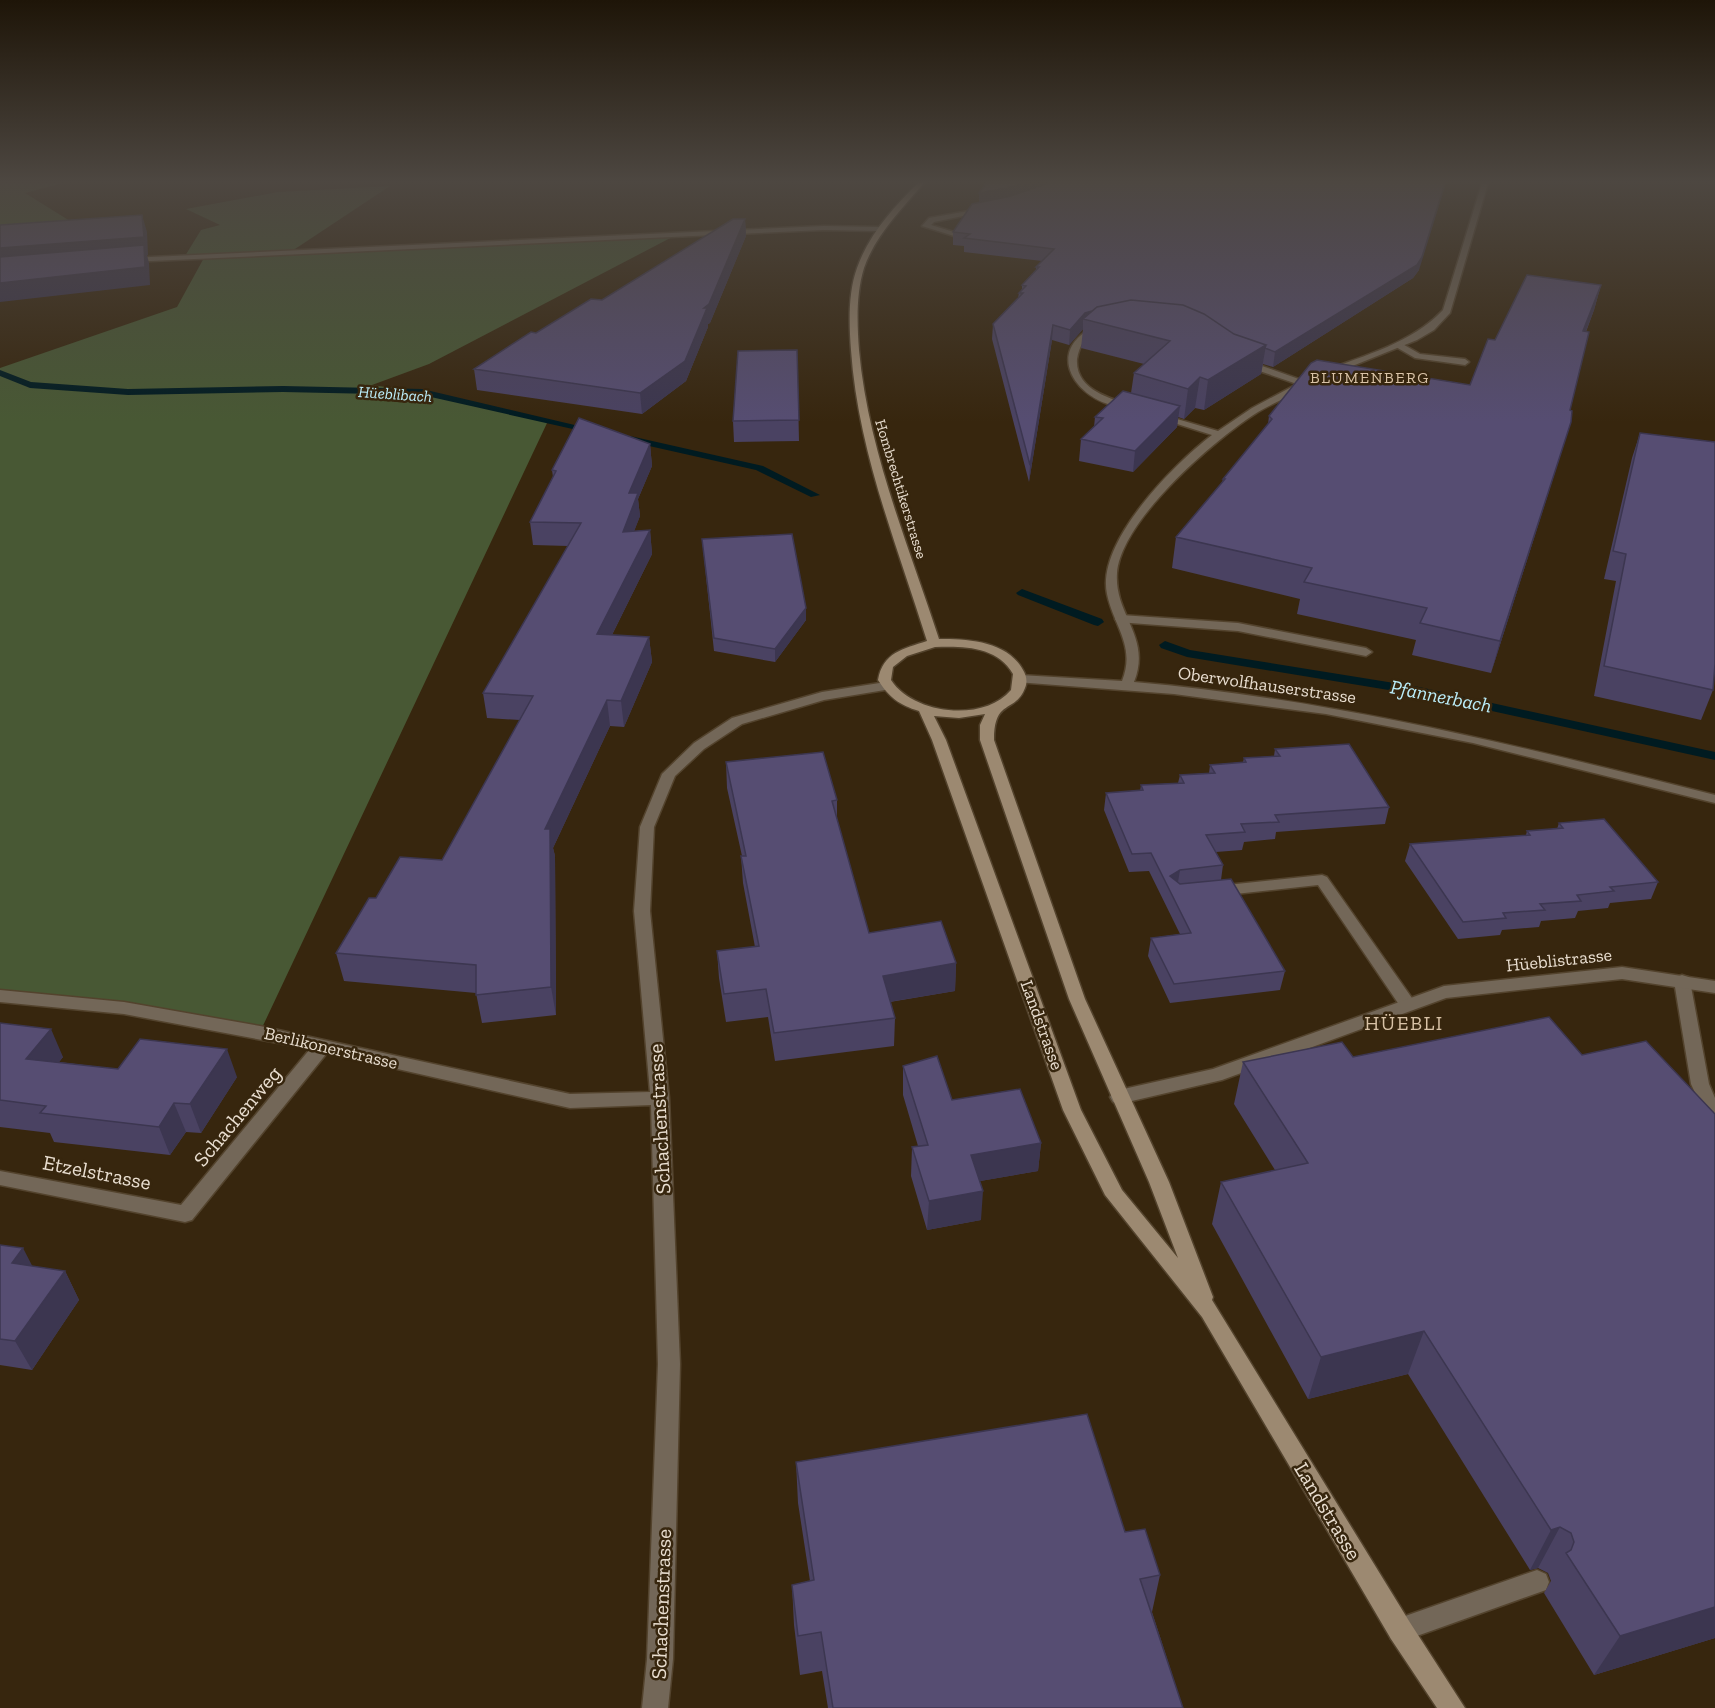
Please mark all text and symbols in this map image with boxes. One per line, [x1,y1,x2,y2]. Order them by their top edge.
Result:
district label: BLUMENBERG [1310,368,1430,387]
water label: Hüeblibach [357,382,433,406]
street label: Hombrechtikerstrasse [871,417,931,561]
street label: Oberwolfhauserstrasse [1177,662,1357,708]
water label: Pfannerbach [1388,674,1494,718]
street label: Hüeblistrasse [1505,944,1613,976]
street label: Landstrasse [1016,977,1068,1073]
district label: HÜEBLI [1364,1011,1444,1035]
street label: Berlikonerstrasse [262,1022,400,1074]
street label: Schachenstrasse [643,1043,675,1195]
street label: Schachenweg [188,1060,286,1171]
street label: Etzelstrasse [41,1149,153,1195]
street label: Landstrasse [1289,1458,1367,1564]
street label: Schachenstrasse [646,1528,676,1680]

